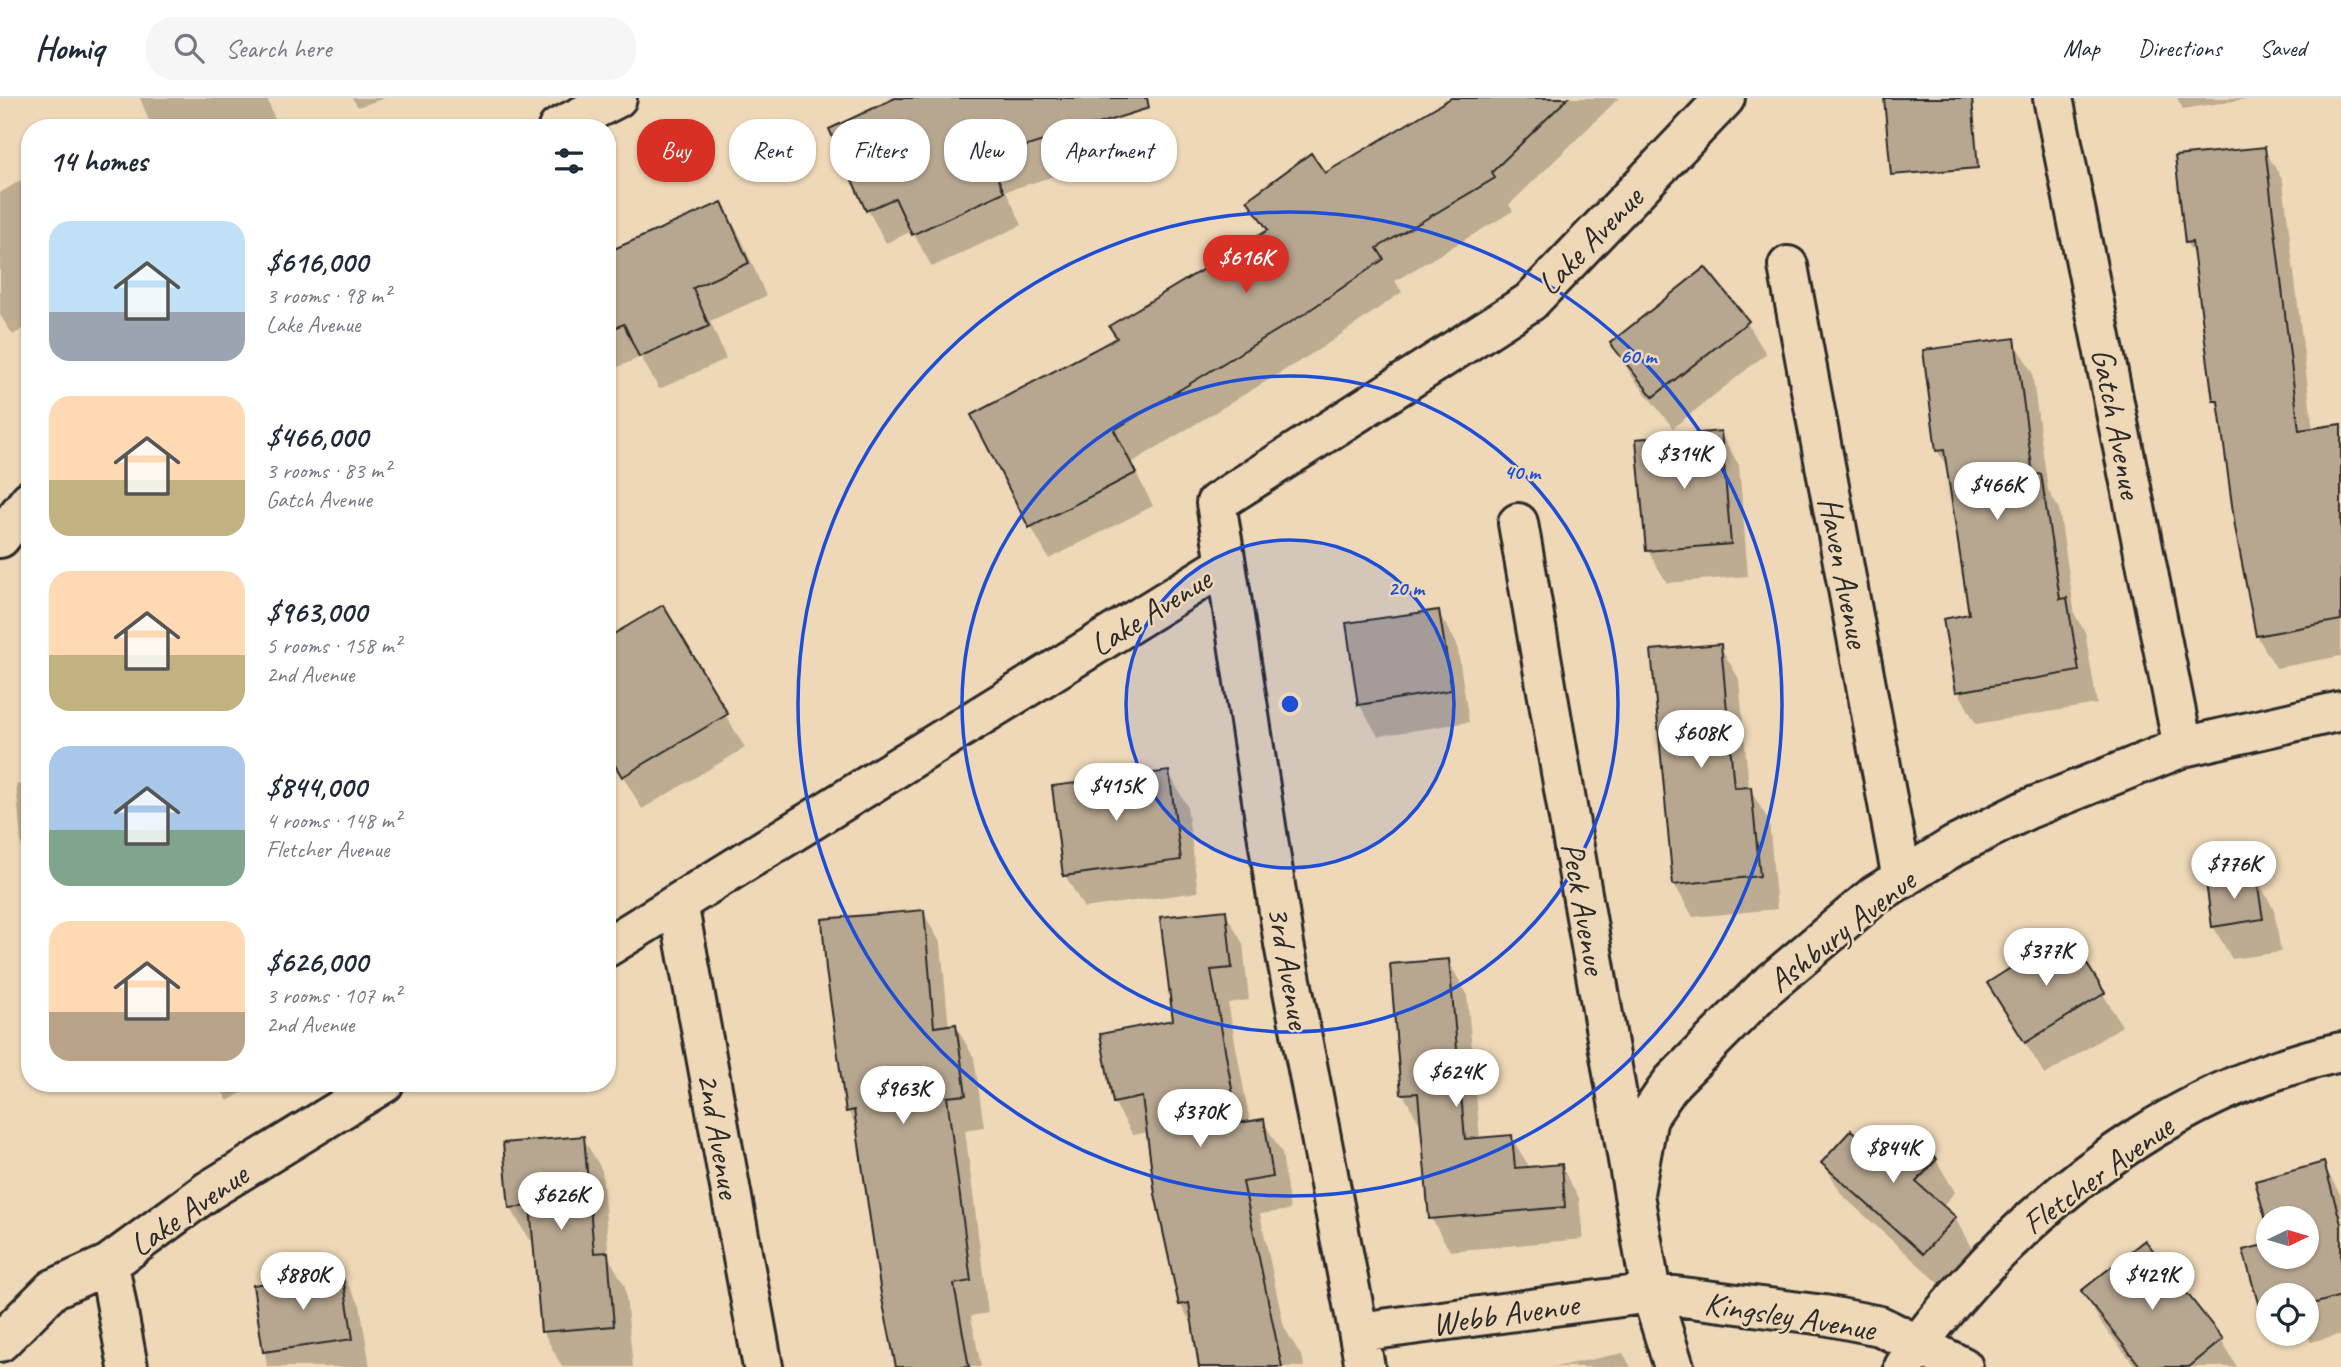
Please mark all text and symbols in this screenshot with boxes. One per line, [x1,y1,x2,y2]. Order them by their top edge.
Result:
search box [146,17,636,80]
text: Homiq [35,27,104,69]
icon: search [170,29,208,67]
text: Search here [226,32,331,65]
text: Map [2063,33,2100,63]
text: Directions [2138,33,2221,63]
text: Saved [2259,33,2306,63]
chip: Buy [637,119,715,182]
chip: Rent [729,119,816,182]
chip: Filters [830,119,930,182]
chip: New [944,119,1027,182]
chip: Apartment [1041,119,1177,182]
text: 14 homes [49,142,147,180]
icon: filters [550,142,588,180]
street label: Lake Avenue [1528,176,1653,304]
pin: $616K [1197,236,1295,295]
text: $616,000 [266,243,368,281]
text: $616K [1219,243,1273,272]
icon: home [105,249,189,333]
text: 3 rooms · 98 m² [266,281,390,310]
text: Lake Avenue [266,310,360,339]
text: 60 m [1620,343,1658,369]
street label: Gatch Avenue [2082,345,2153,504]
text: $466,000 [266,418,368,456]
icon: home [105,424,189,508]
pin: $314K [1635,432,1733,491]
text: $314K [1657,439,1711,468]
text: 3 rooms · 83 m² [266,456,390,485]
text: 40 m [1504,459,1542,485]
pin: $466K [1948,462,2046,522]
text: $466K [1970,470,2024,499]
text: Gatch Avenue [266,485,372,514]
street label: Haven Avenue [1809,493,1880,653]
street label: Lake Avenue [1082,557,1221,665]
text: 20 m [1388,575,1426,601]
text: $963,000 [266,593,367,631]
icon: home [105,599,189,683]
text: 5 rooms · 158 m² [266,631,401,660]
text: 2nd Avenue [266,660,354,689]
centre of rings [1278,692,1302,716]
pin: $608K [1652,710,1750,770]
text: $608K [1674,718,1728,747]
pin: $415K [1067,764,1165,823]
text: $844,000 [266,768,366,806]
text: $415K [1090,771,1142,800]
icon: home [105,774,189,858]
text: 4 rooms · 148 m² [266,806,401,835]
text: Fletcher Avenue [266,835,389,864]
street label: Peck Avenue [1552,839,1617,980]
pin: $776K [2185,842,2283,901]
text: $776K [2207,849,2261,878]
street label: Ashbury Avenue [1759,859,1926,1002]
street label: 3rd Avenue [1258,903,1321,1034]
pin: $377K [1997,928,2095,988]
text: $377K [2020,936,2072,965]
text: $626,000 [266,943,368,981]
icon: home [105,949,189,1033]
text: 3 rooms · 107 m² [266,981,401,1010]
text: 2nd Avenue [266,1010,354,1039]
pin: $624K [1407,1049,1505,1109]
text: $624K [1429,1057,1483,1086]
pin: $963K [854,1066,952,1126]
street label: 2nd Avenue [687,1069,751,1203]
text: $963K [876,1074,930,1103]
pin: $370K [1151,1090,1249,1149]
text: $370K [1174,1097,1227,1126]
street label: Fletcher Avenue [2014,1105,2183,1244]
pin: $844K [1844,1126,1942,1185]
text: $844K [1866,1133,1920,1162]
street label: Lake Avenue [121,1153,258,1266]
pin: $626K [512,1172,610,1232]
text: $626K [534,1180,588,1209]
north arrow [2256,1206,2319,1269]
map controls [2256,1206,2319,1346]
pin: $880K [254,1252,352,1312]
pin: $429K [2103,1252,2201,1312]
text: $880K [276,1260,330,1289]
text: $429K [2126,1260,2178,1289]
street label: Kingsley Avenue [1702,1282,1880,1351]
street label: Webb Avenue [1429,1283,1583,1345]
button: locate [2256,1283,2319,1346]

